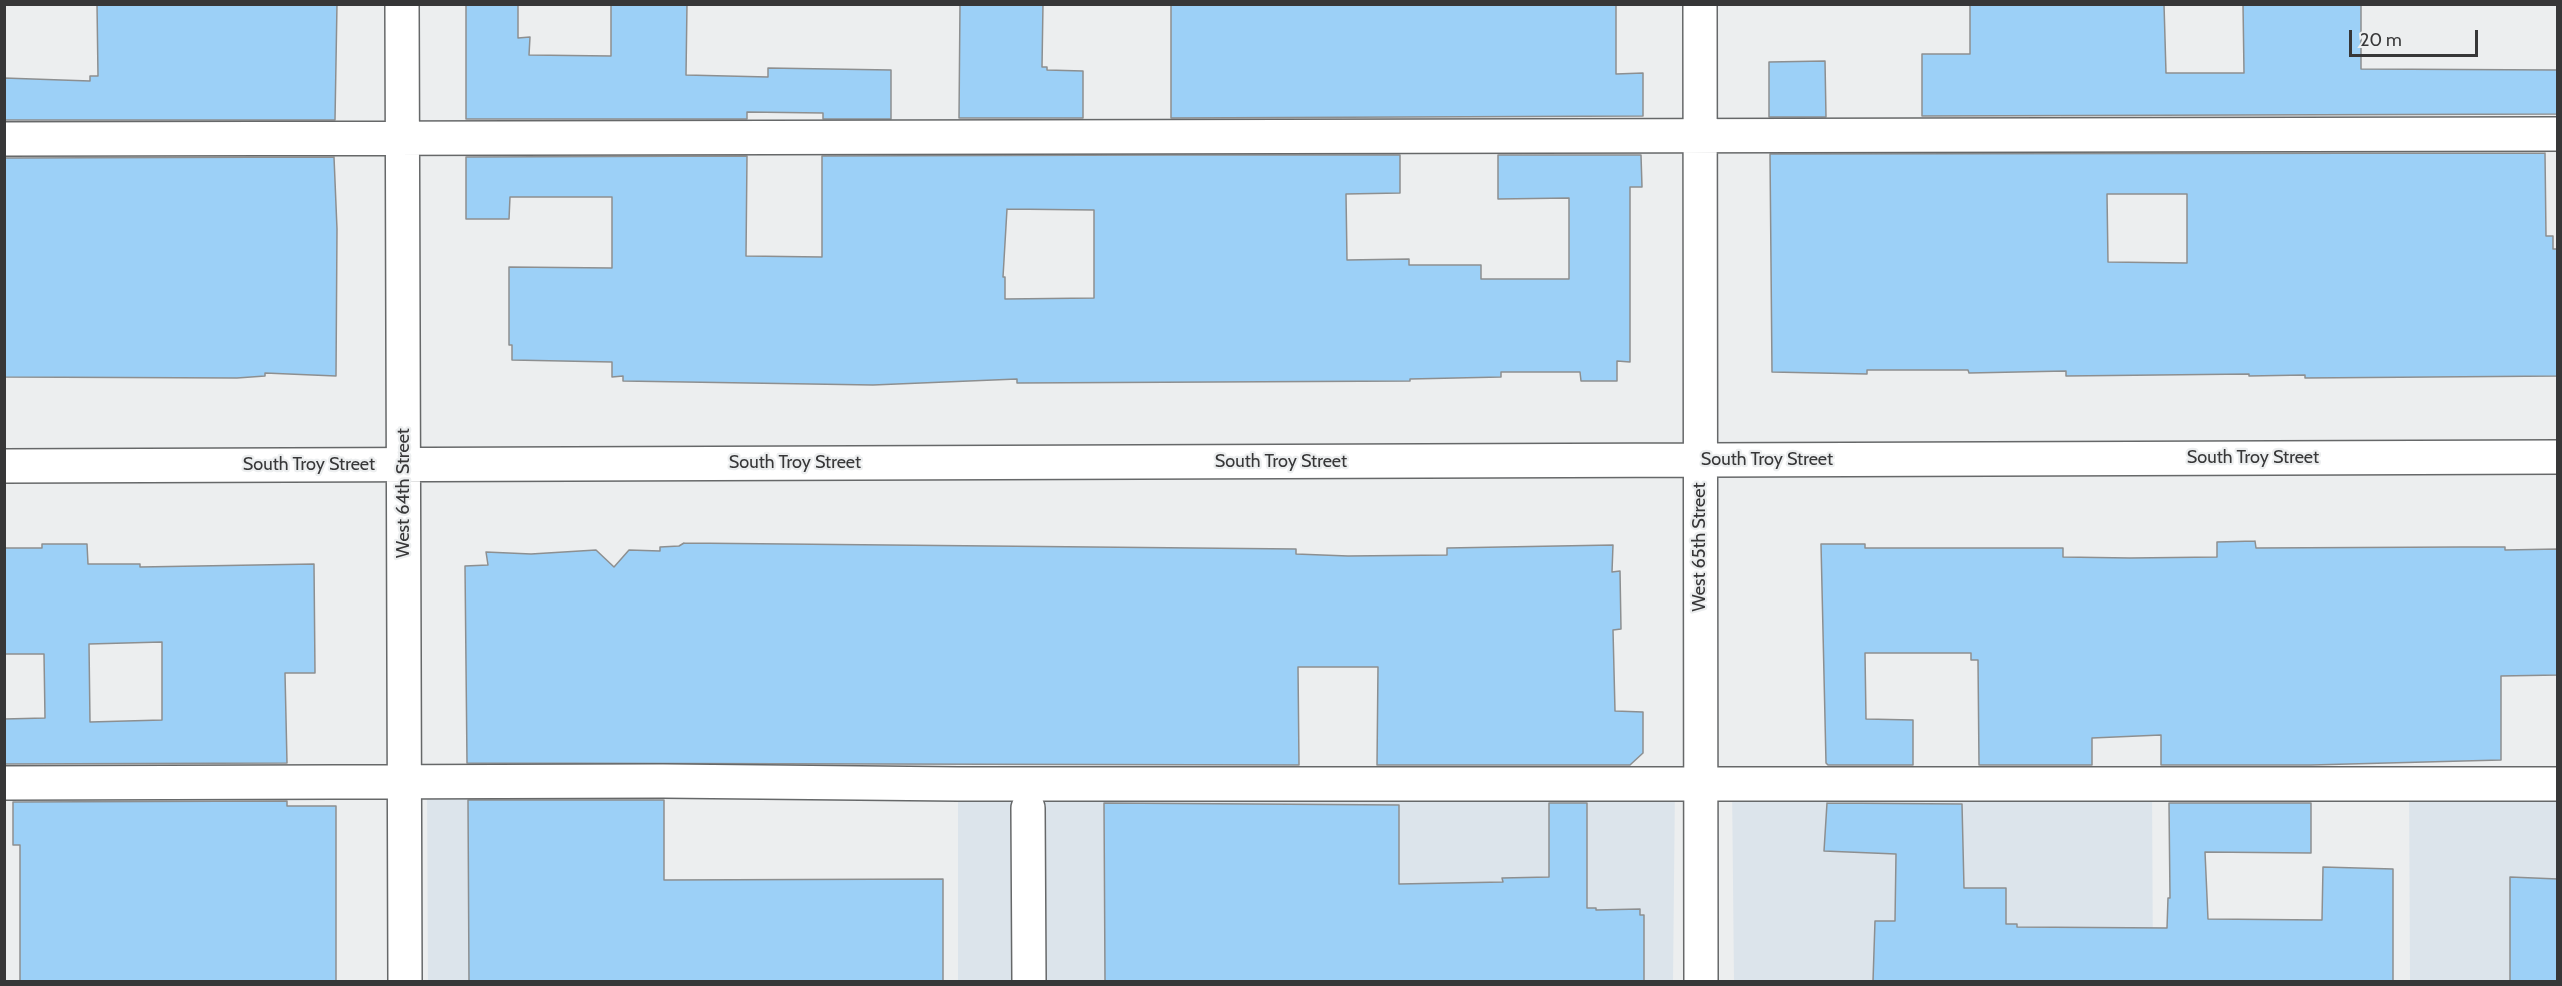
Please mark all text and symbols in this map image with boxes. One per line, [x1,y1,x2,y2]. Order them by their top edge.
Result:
scale bar [2352,18,2481,56]
text: 20 m [2360,29,2402,51]
street label: West 64th Street [393,428,415,558]
street label: South Troy Street [2187,447,2319,469]
street label: South Troy Street [1701,449,1833,471]
street label: South Troy Street [1215,451,1347,473]
street label: South Troy Street [729,452,861,474]
street label: South Troy Street [243,454,375,476]
street label: West 65th Street [1689,482,1711,612]

